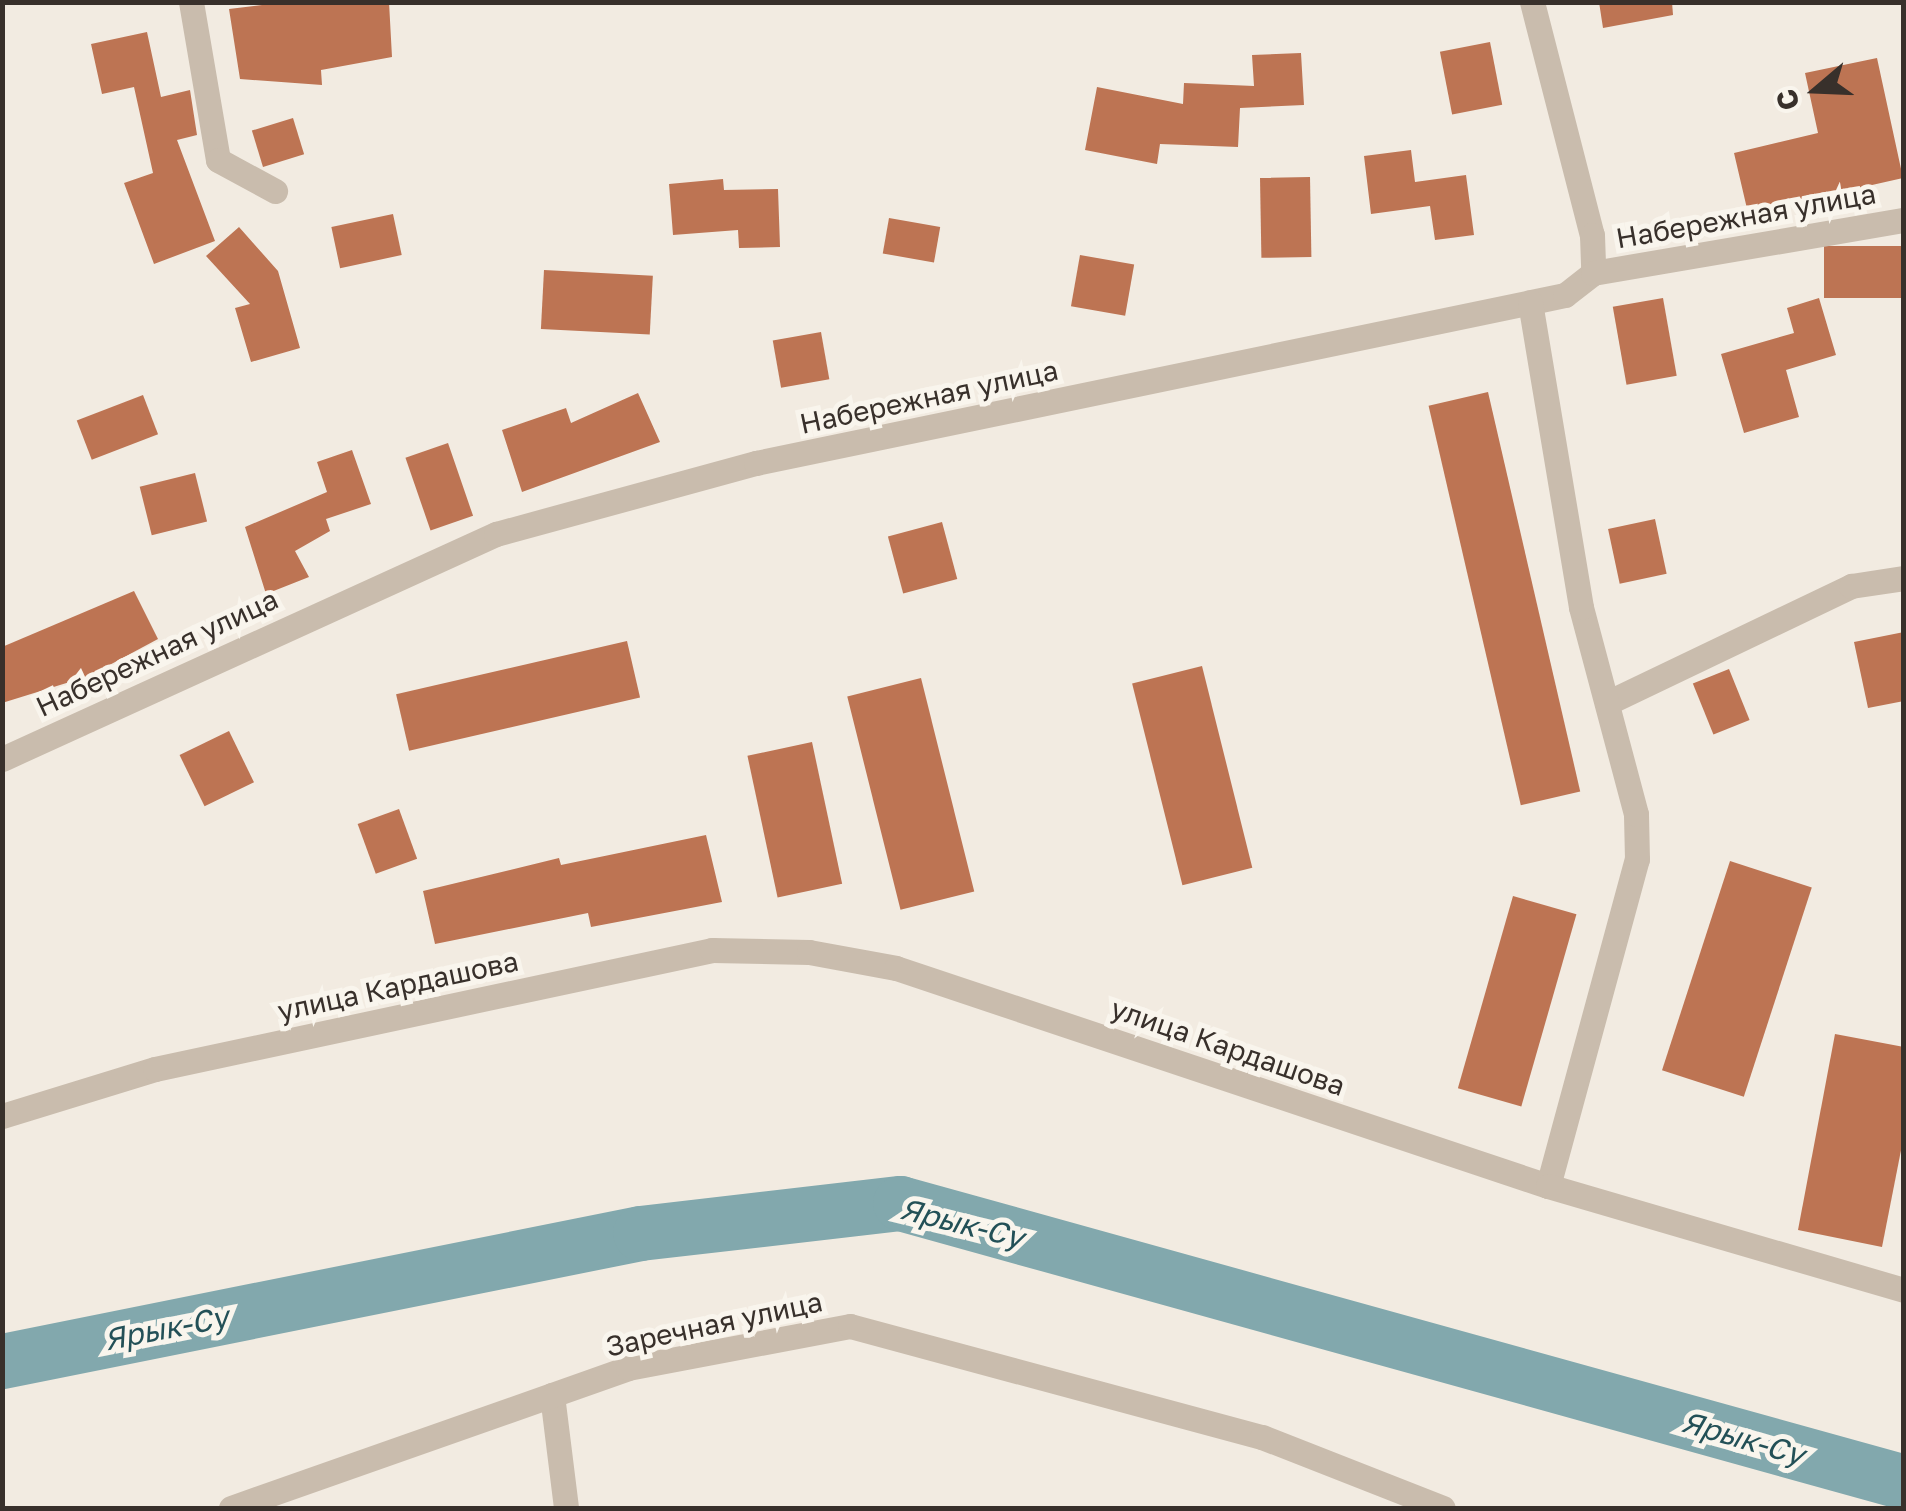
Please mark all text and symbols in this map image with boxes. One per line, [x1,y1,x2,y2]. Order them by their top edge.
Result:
north arrow [1766,40,1866,140]
text: С [1768,85,1806,115]
street label: Набережная улица [1613,177,1879,255]
street label: Набережная улица [797,353,1061,441]
street label: Набережная улица [31,582,283,724]
street label: улица Кардашова [275,944,521,1028]
street label: улица Кардашова [1107,991,1349,1103]
water label: Ярык-Су [897,1190,1027,1256]
street label: Заречная улица [603,1285,825,1363]
water label: Ярык-Су [101,1298,231,1358]
water label: Ярык-Су [1678,1403,1808,1473]

